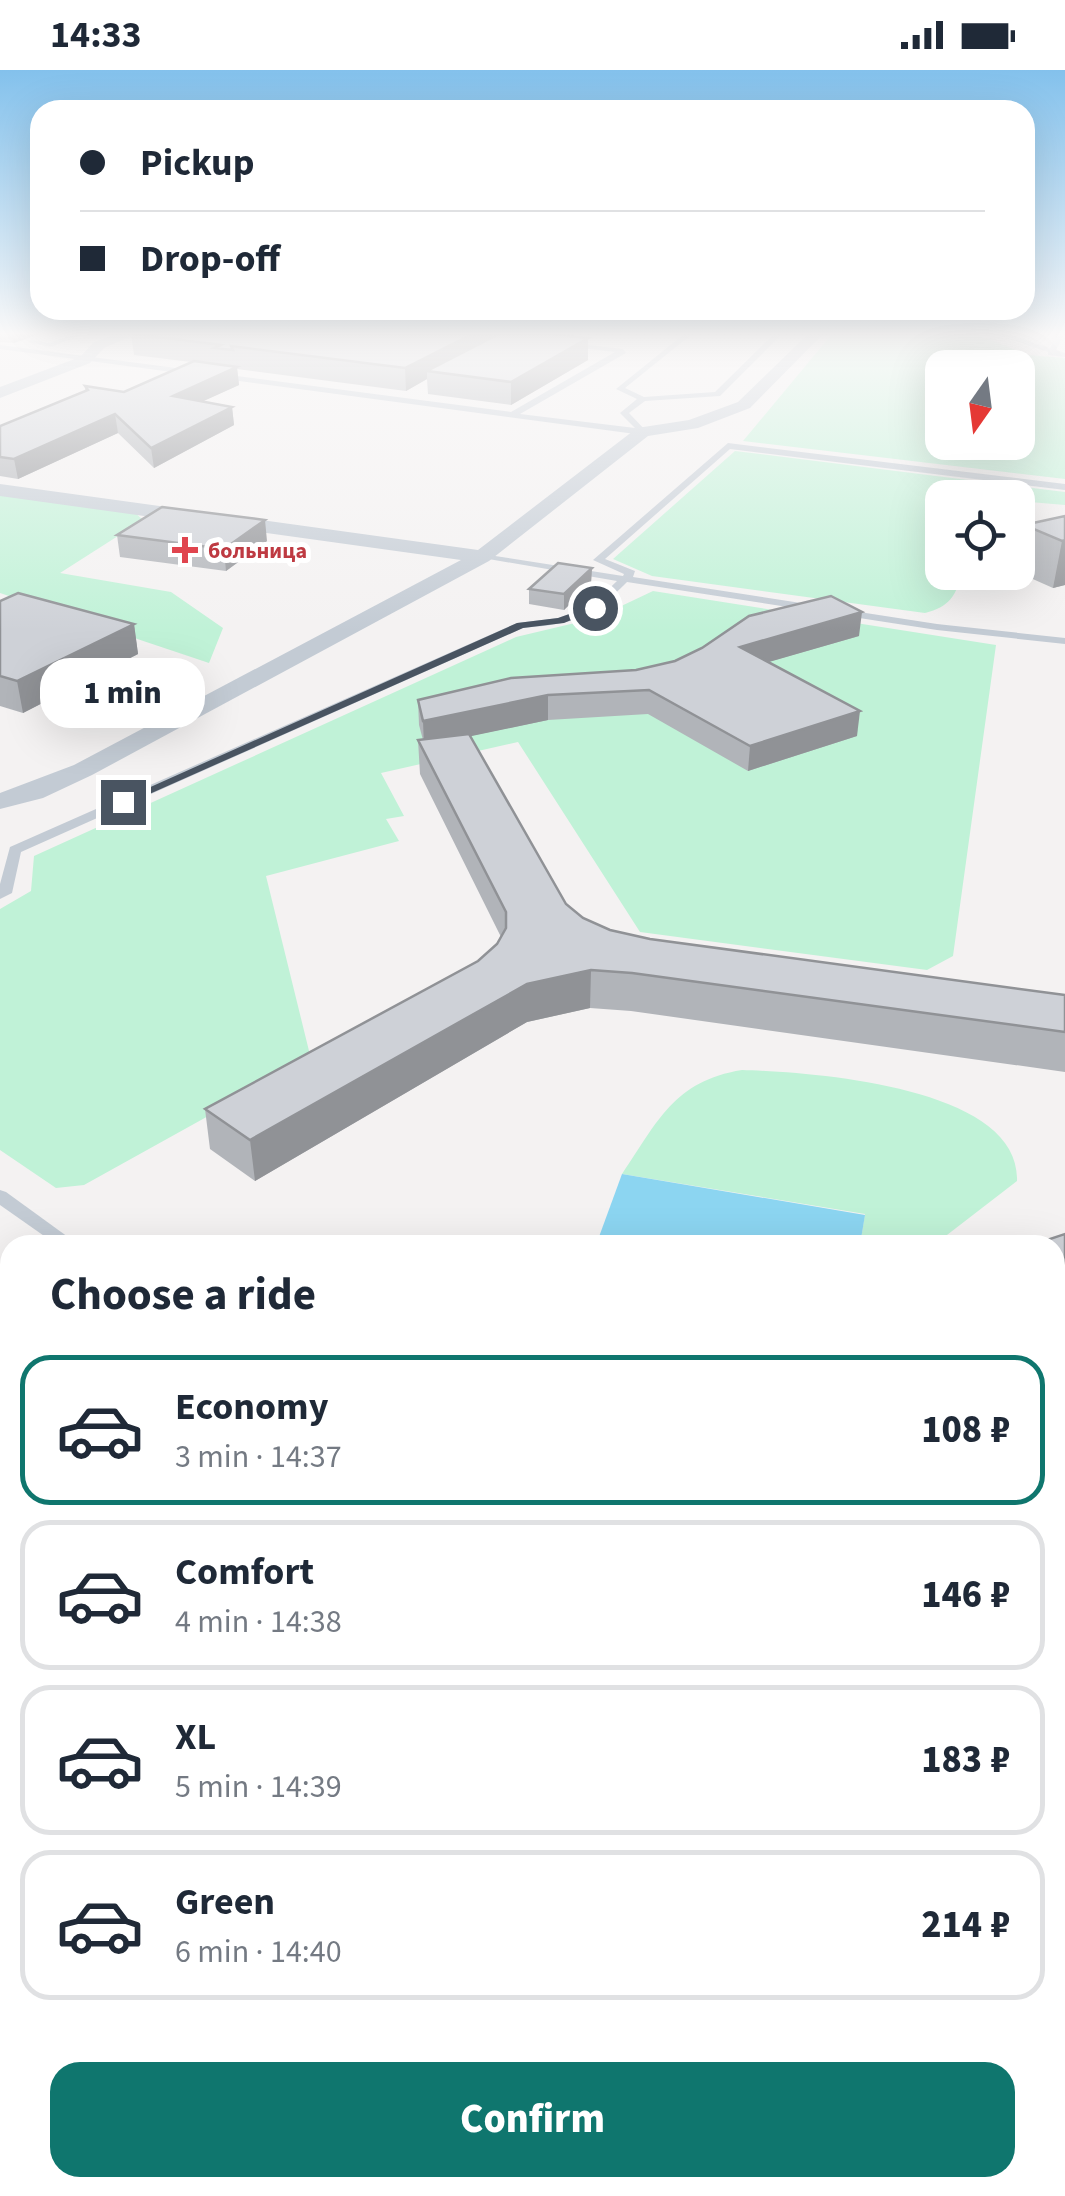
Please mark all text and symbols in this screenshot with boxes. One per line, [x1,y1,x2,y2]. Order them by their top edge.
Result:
text: 14:33 [50,8,142,62]
text: Pickup [140,136,254,190]
text: Drop-off [140,232,280,286]
north arrow [925,350,1035,460]
map controls [925,350,1035,590]
button: locate [925,480,1035,590]
place label: больница [208,535,307,567]
marker: больница [172,537,198,563]
route start [573,586,618,631]
callout: 1 min [41,657,206,727]
text: 1 min [83,670,162,716]
route end [101,780,146,825]
text: Choose a ride [50,1263,316,1327]
text: Economy [175,1380,328,1434]
icon: car [55,1385,145,1475]
text: 108 ₽ [921,1403,1010,1457]
text: 3 min · 14:37 [175,1434,342,1480]
text: Comfort [175,1545,314,1599]
icon: car [55,1550,145,1640]
text: 146 ₽ [921,1568,1010,1622]
text: 4 min · 14:38 [175,1599,342,1645]
text: XL [175,1710,216,1764]
icon: car [55,1715,145,1805]
text: 183 ₽ [921,1733,1010,1787]
text: 5 min · 14:39 [175,1764,342,1810]
text: Green [175,1875,275,1929]
icon: car [55,1880,145,1970]
text: 214 ₽ [921,1898,1010,1952]
text: 6 min · 14:40 [175,1929,342,1975]
button: Confirm [50,2062,1015,2177]

